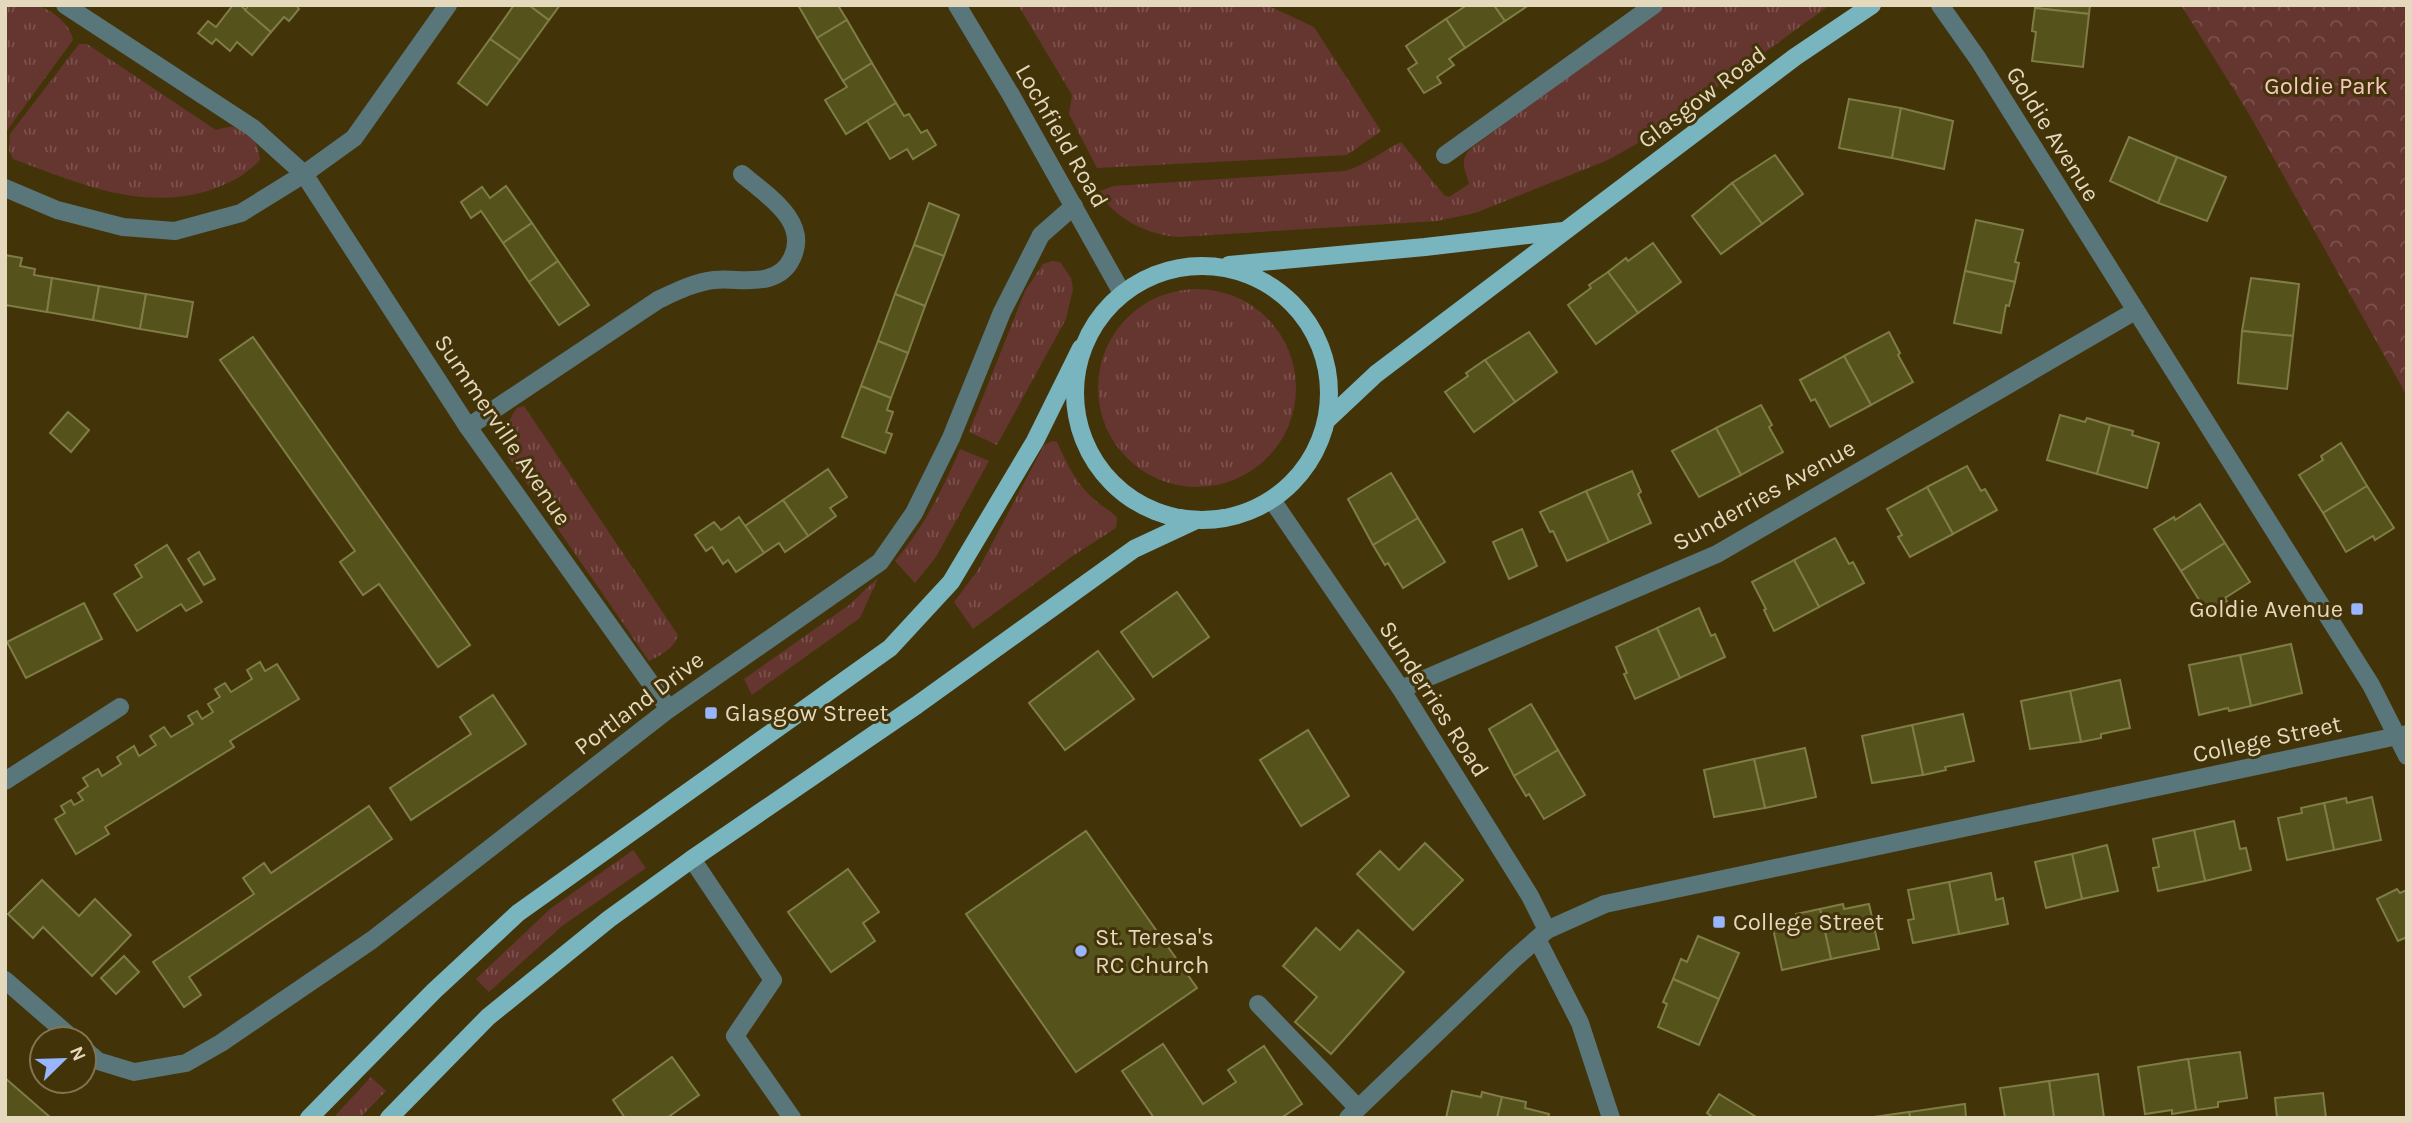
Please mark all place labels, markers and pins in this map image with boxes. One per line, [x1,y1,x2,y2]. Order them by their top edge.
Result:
place label: Goldie Avenue [2189,595,2343,623]
marker: Goldie Avenue [2349,601,2365,617]
place label: Glasgow Street [725,699,889,727]
marker: Glasgow Street [703,705,719,721]
place label: College Street [1733,908,1884,936]
marker: College Street [1711,914,1727,930]
place label: St. Teresa's RC Church [1095,923,1214,979]
marker: St. Teresa's RC Church [1073,943,1089,959]

